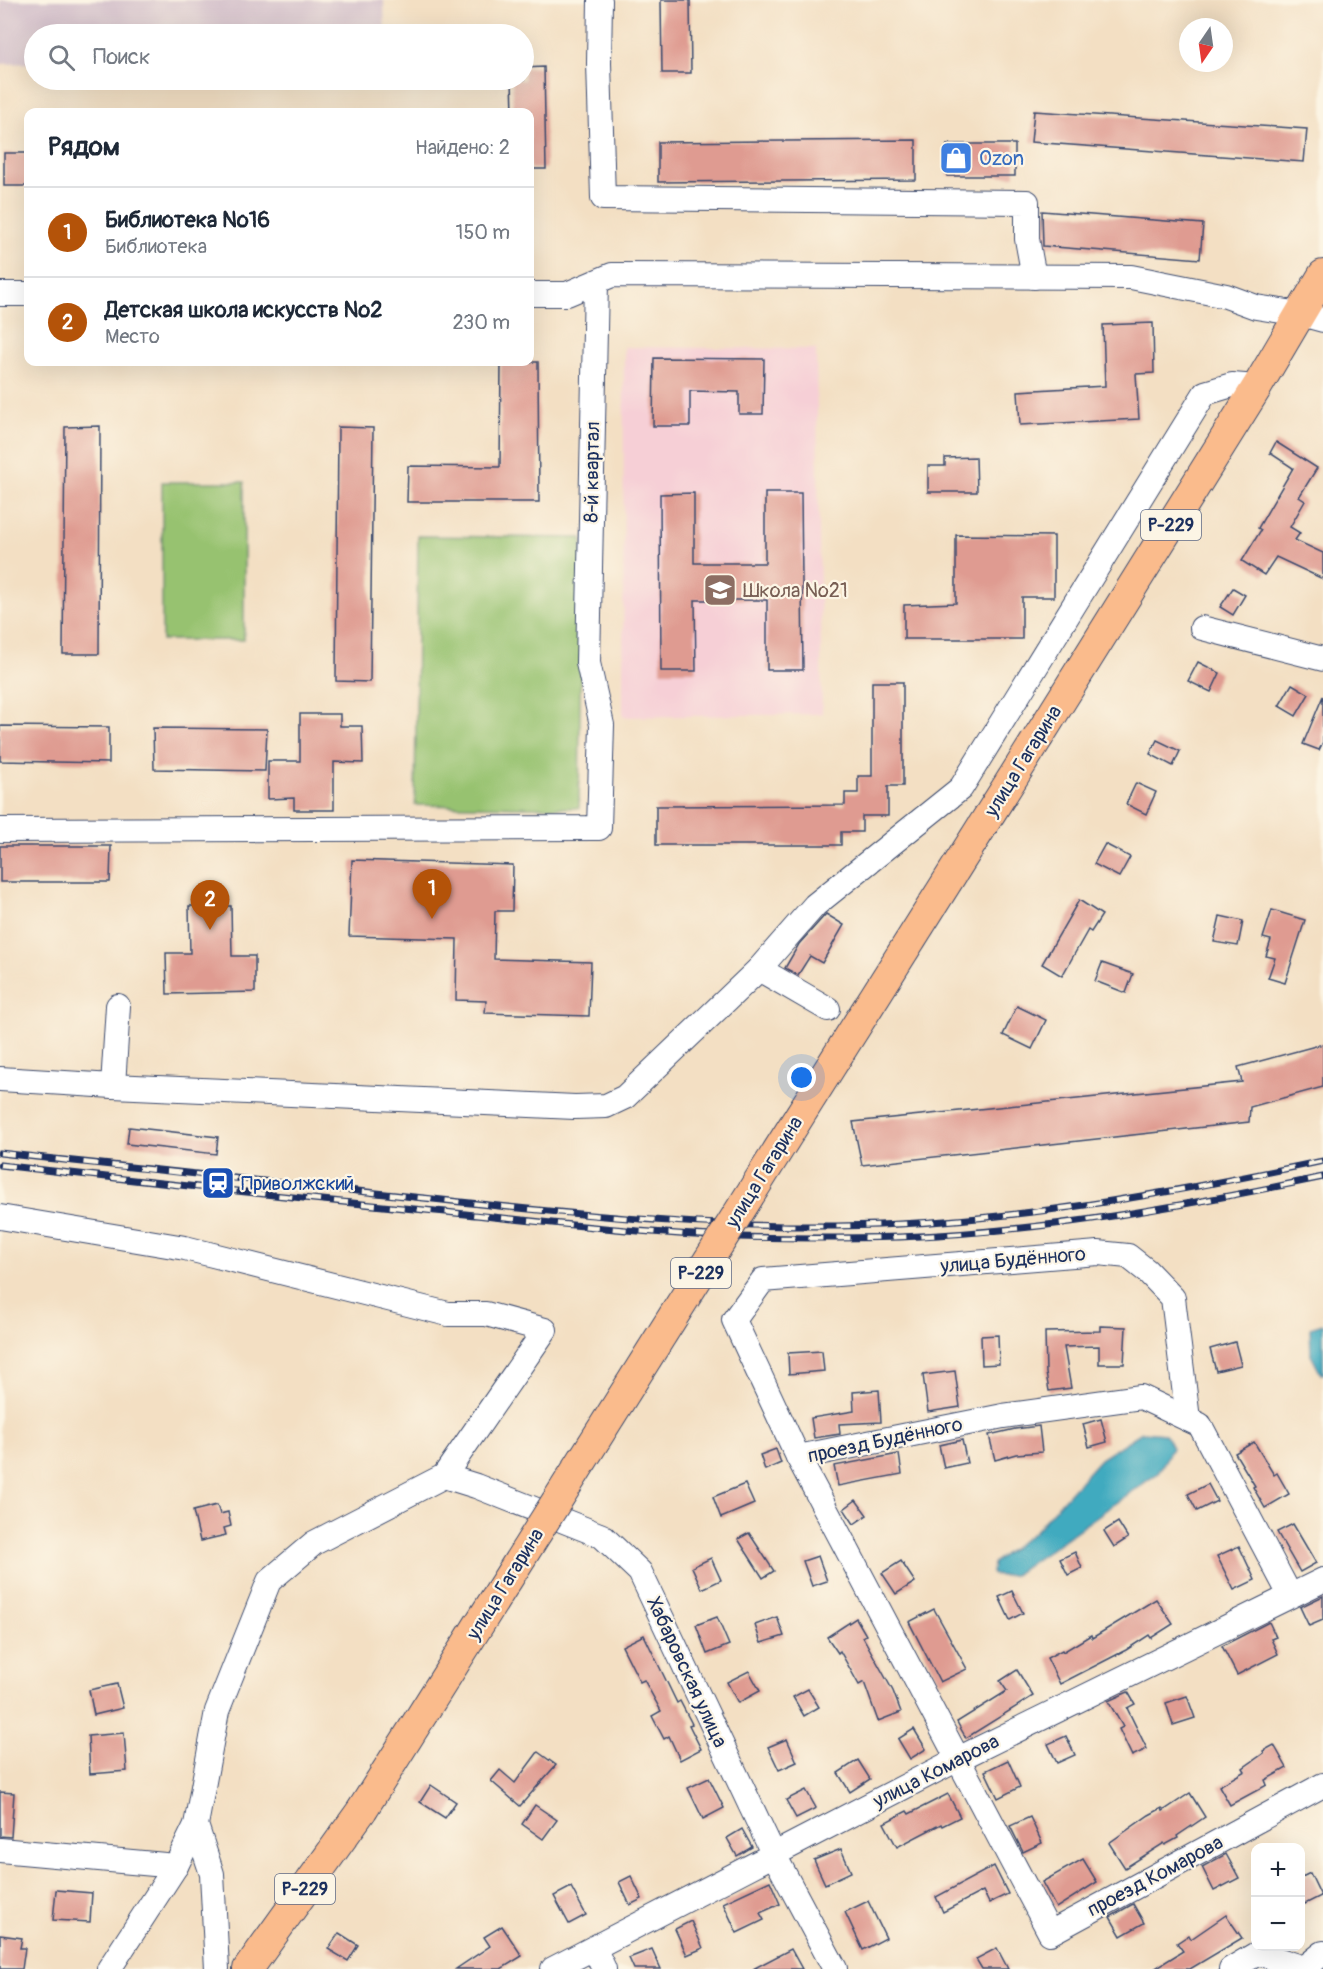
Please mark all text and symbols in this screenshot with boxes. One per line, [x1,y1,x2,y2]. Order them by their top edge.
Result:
north arrow [1179,18,1233,72]
search box [24,24,534,90]
icon: search [45,41,78,74]
text: Поиск [93,43,150,71]
text: Рядом [48,131,120,163]
text: Найдено: 2 [415,135,510,160]
shop icon: Ozon [938,140,974,176]
place label: Ozon [979,146,1024,171]
text: Библиотека №16 [105,206,270,234]
text: 1 [64,220,71,245]
text: 150 m [456,220,510,245]
text: Библиотека [105,234,207,259]
text: Детская школа искусств №2 [105,296,383,324]
text: 2 [62,310,73,335]
text: 230 m [453,310,510,335]
text: Место [105,324,160,349]
street label: 8-й квартал [579,421,605,523]
road number: Р-229 [1141,510,1201,540]
school or university icon: Школа №21 [702,572,738,608]
place label: Школа №21 [743,578,848,603]
street label: улица Гагарина [978,701,1067,822]
pin: 1 [412,870,452,919]
pin: 2 [190,880,230,930]
your location [787,1063,816,1092]
street label: улица Гагарина [719,1112,808,1233]
station icon: Приволжский [200,1165,236,1201]
place label: Приволжский [241,1171,354,1196]
street label: улица Будённого [938,1241,1087,1279]
road number: Р-229 [671,1258,731,1288]
street label: проезд Будённого [805,1411,965,1469]
street label: улица Гагарина [460,1524,549,1645]
street label: Хабаровская улица [641,1593,733,1751]
street label: улица Комарова [868,1728,1003,1814]
street label: проезд Комарова [1083,1830,1227,1922]
map controls [1251,1843,1305,1951]
button: + [1251,1843,1305,1897]
road number: Р-229 [275,1874,335,1904]
button: − [1251,1897,1305,1951]

